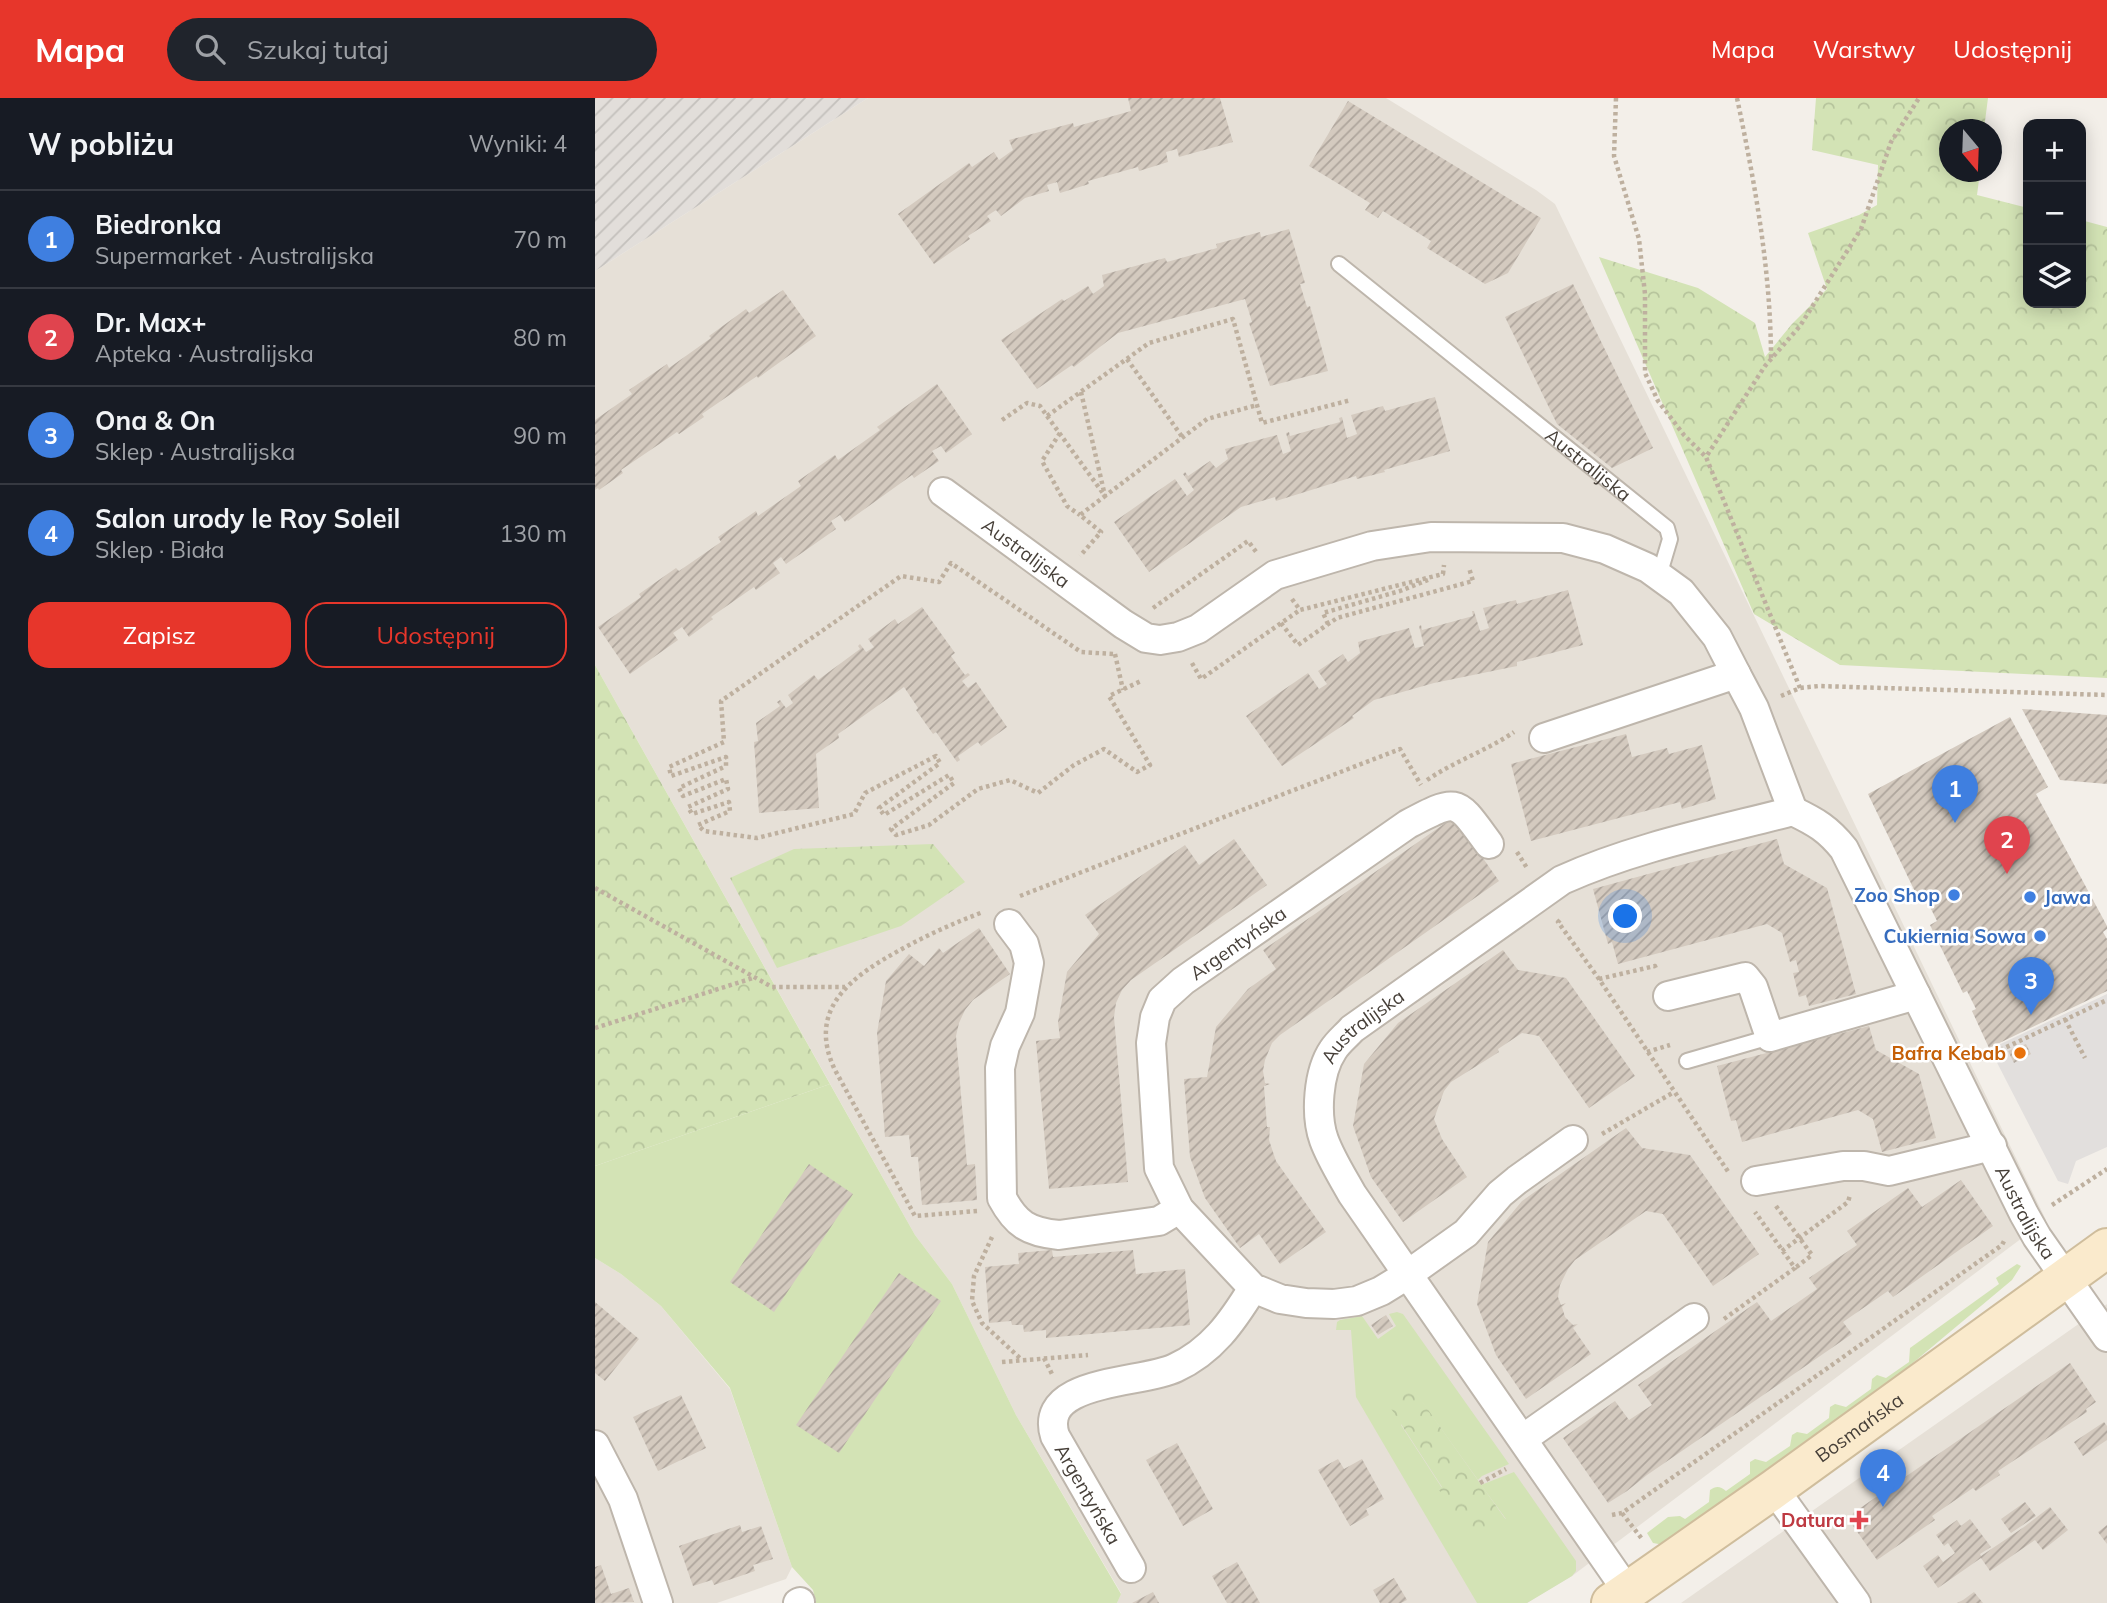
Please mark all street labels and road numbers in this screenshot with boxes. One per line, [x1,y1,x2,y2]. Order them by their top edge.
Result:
street label: Australijska [1541,423,1636,506]
street label: Australijska [977,513,1075,593]
street label: Argentyńska [1185,901,1291,985]
street label: Australijska [1316,984,1409,1068]
street label: Australijska [1990,1162,2061,1264]
street label: Bosmańska [1810,1387,1908,1467]
street label: Argentyńska [1050,1439,1126,1549]

